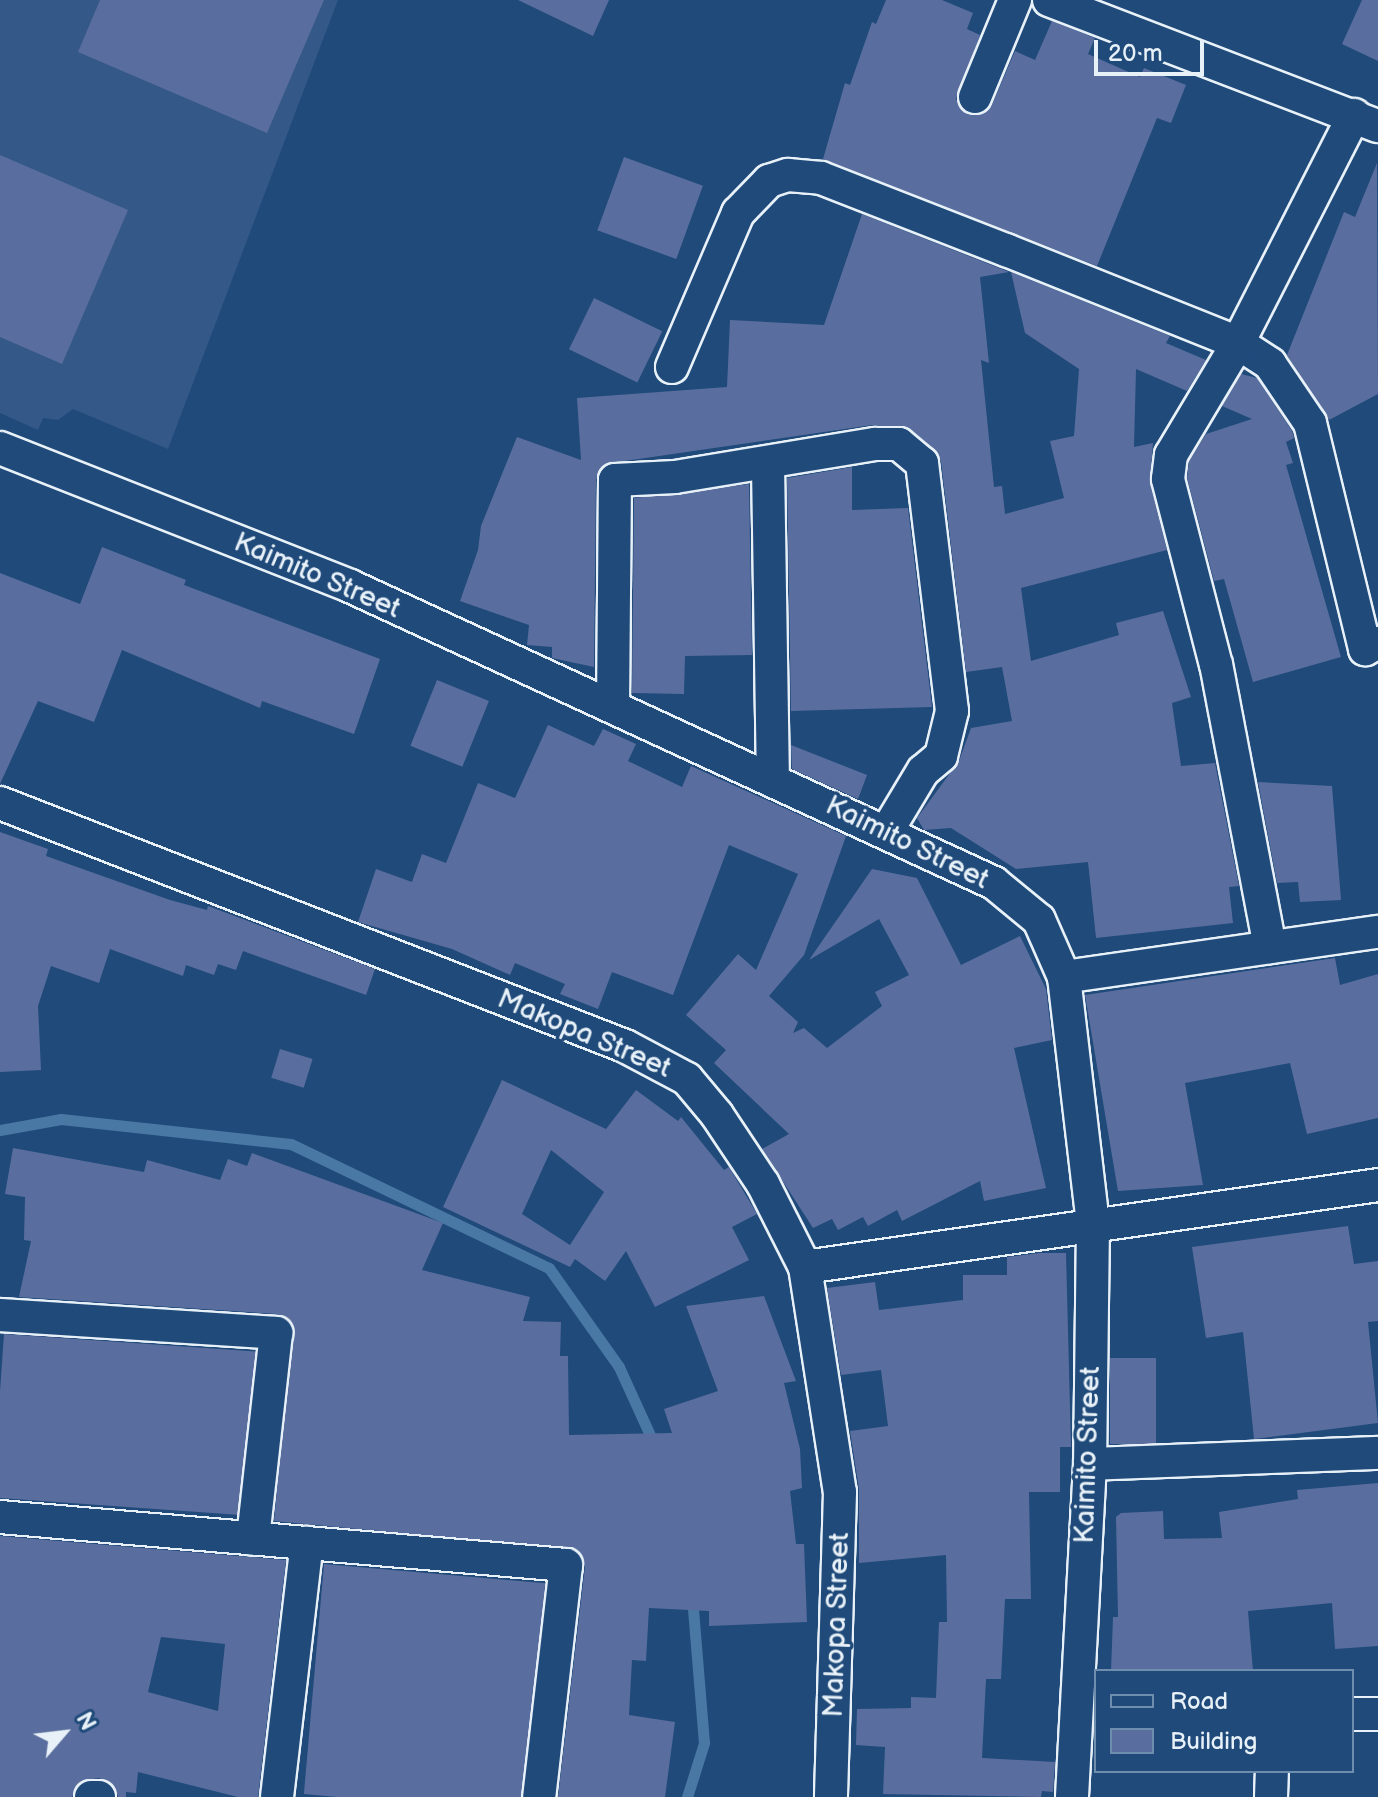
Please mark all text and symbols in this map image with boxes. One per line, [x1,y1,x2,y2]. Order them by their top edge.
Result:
scale bar [1098,24,1208,74]
text: 20 m [1108,39,1163,68]
street label: Kaimito Street [229,526,405,626]
street label: Kaimito Street [820,789,994,897]
street label: Makopa Street [492,982,676,1086]
street label: Kaimito Street [1068,1365,1108,1545]
street label: Makopa Street [817,1532,857,1718]
legend [1094,1669,1354,1773]
text: Road [1170,1687,1228,1716]
north arrow [24,1693,104,1773]
text: N [70,1708,101,1735]
text: Building [1170,1727,1257,1756]

